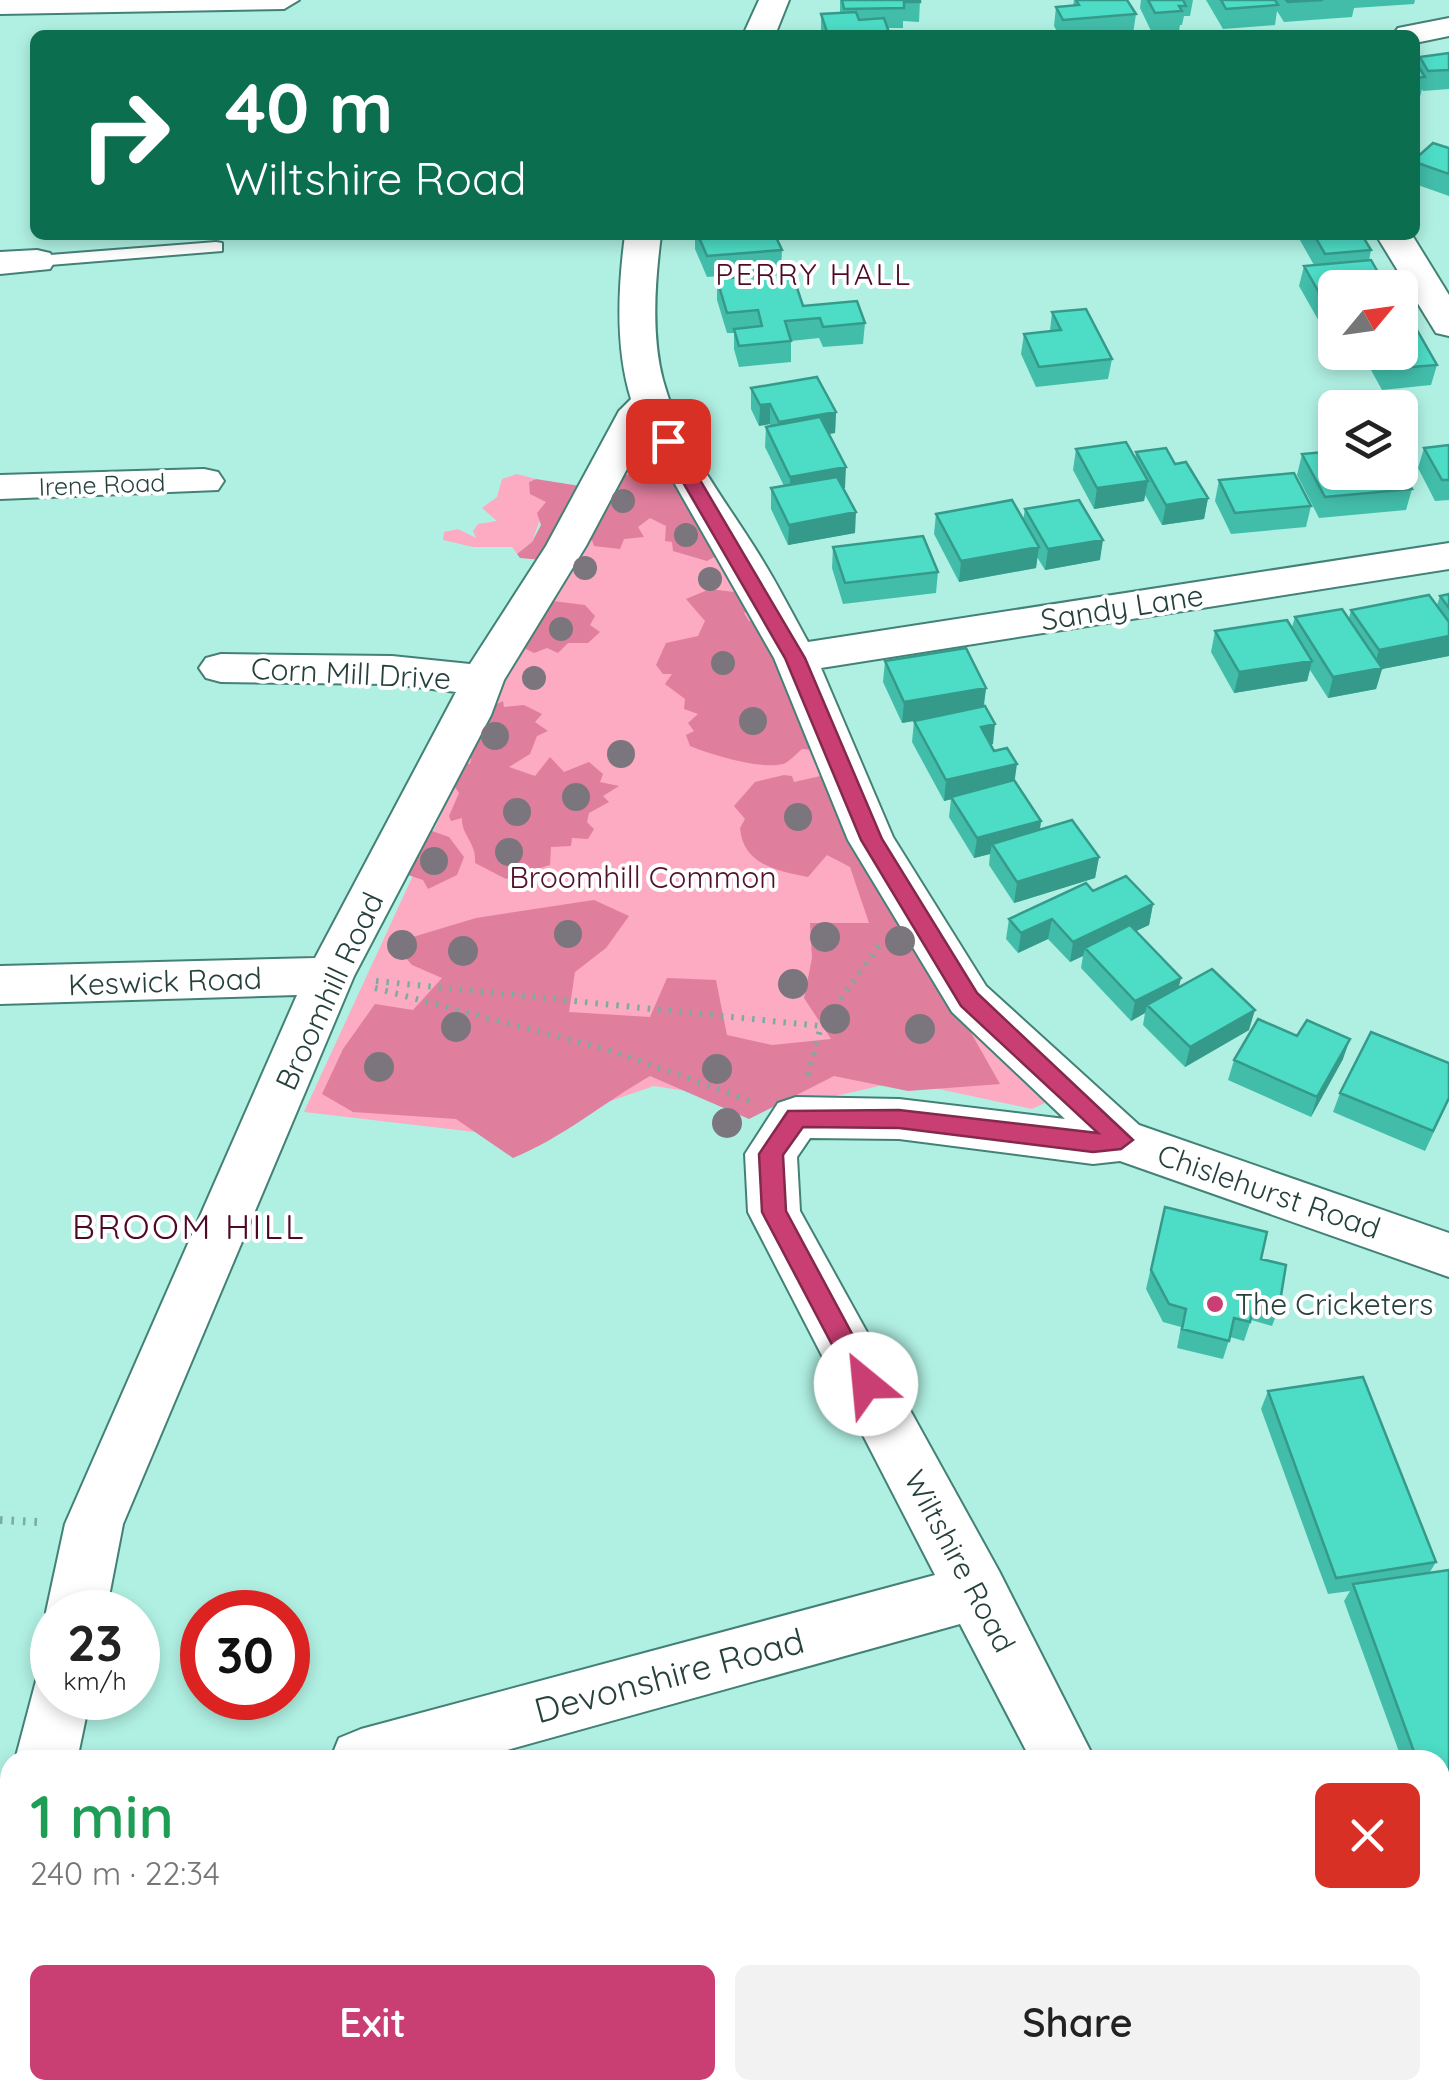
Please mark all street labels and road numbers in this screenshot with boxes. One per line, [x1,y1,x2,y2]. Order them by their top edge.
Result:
street label: Irene Road [38,466,166,502]
street label: Sandy Lane [1038,575,1206,639]
street label: Corn Mill Drive [250,649,452,697]
street label: Broomhill Road [267,886,391,1096]
street label: Keswick Road [67,959,263,1003]
street label: Chislehurst Road [1153,1135,1385,1247]
street label: Wiltshire Road [896,1463,1024,1659]
street label: Devonshire Road [529,1618,809,1732]

